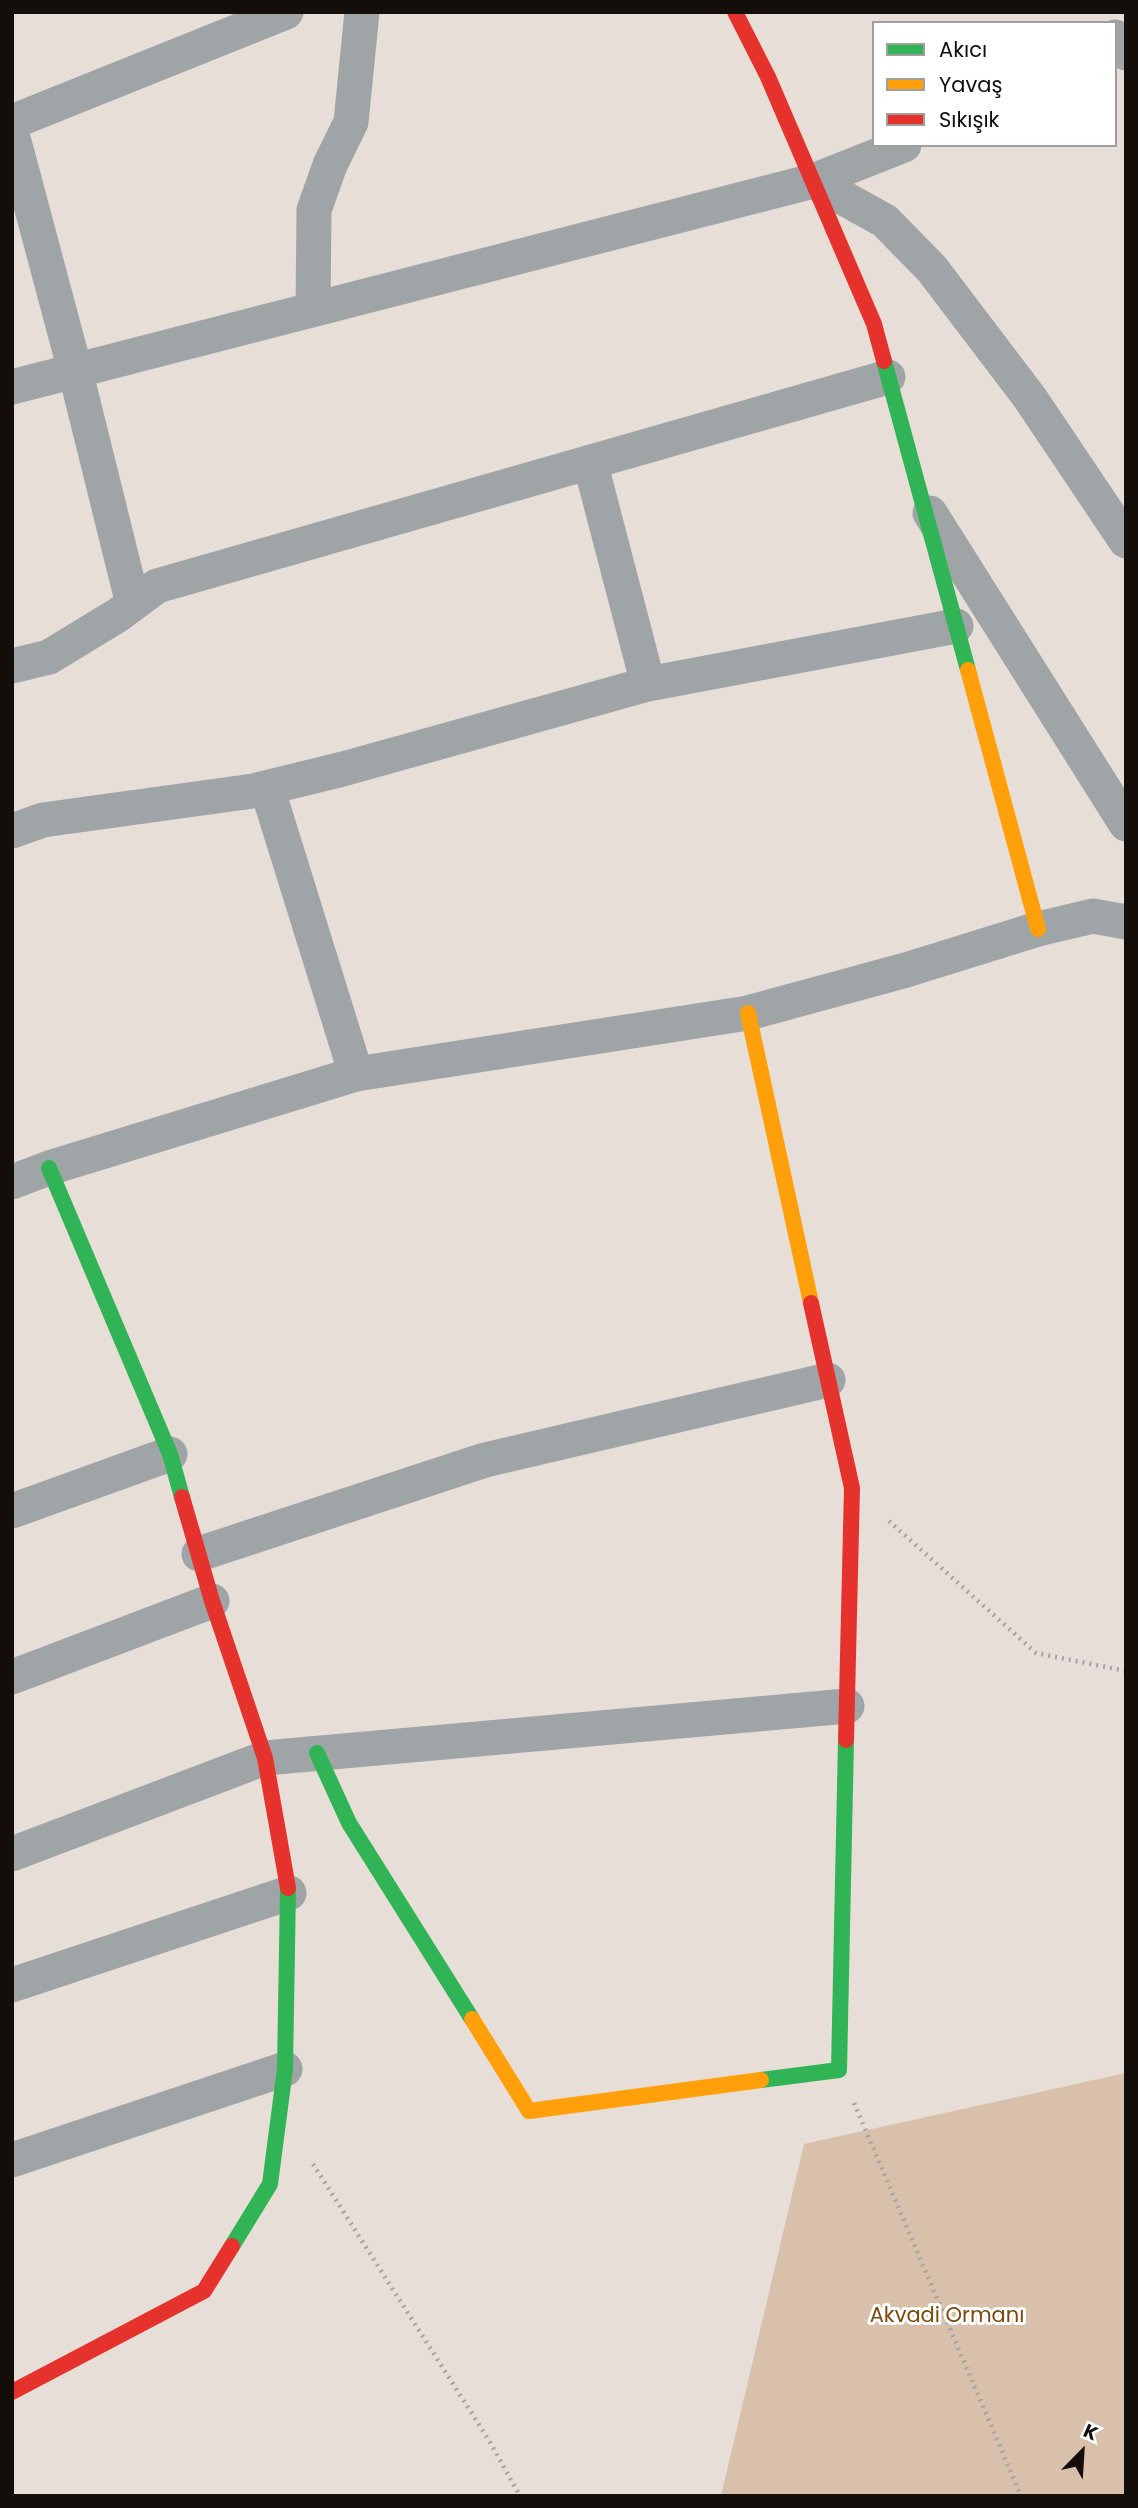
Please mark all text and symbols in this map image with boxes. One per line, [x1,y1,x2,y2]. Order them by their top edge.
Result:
legend [872,21,1117,147]
text: Akıcı [939,35,987,64]
text: Yavaş [939,70,1002,99]
text: Sıkışık [939,105,999,134]
park label: Akvadi Ormanı [870,2304,1024,2330]
north arrow [1047,2417,1117,2487]
text: K [1079,2417,1102,2447]

